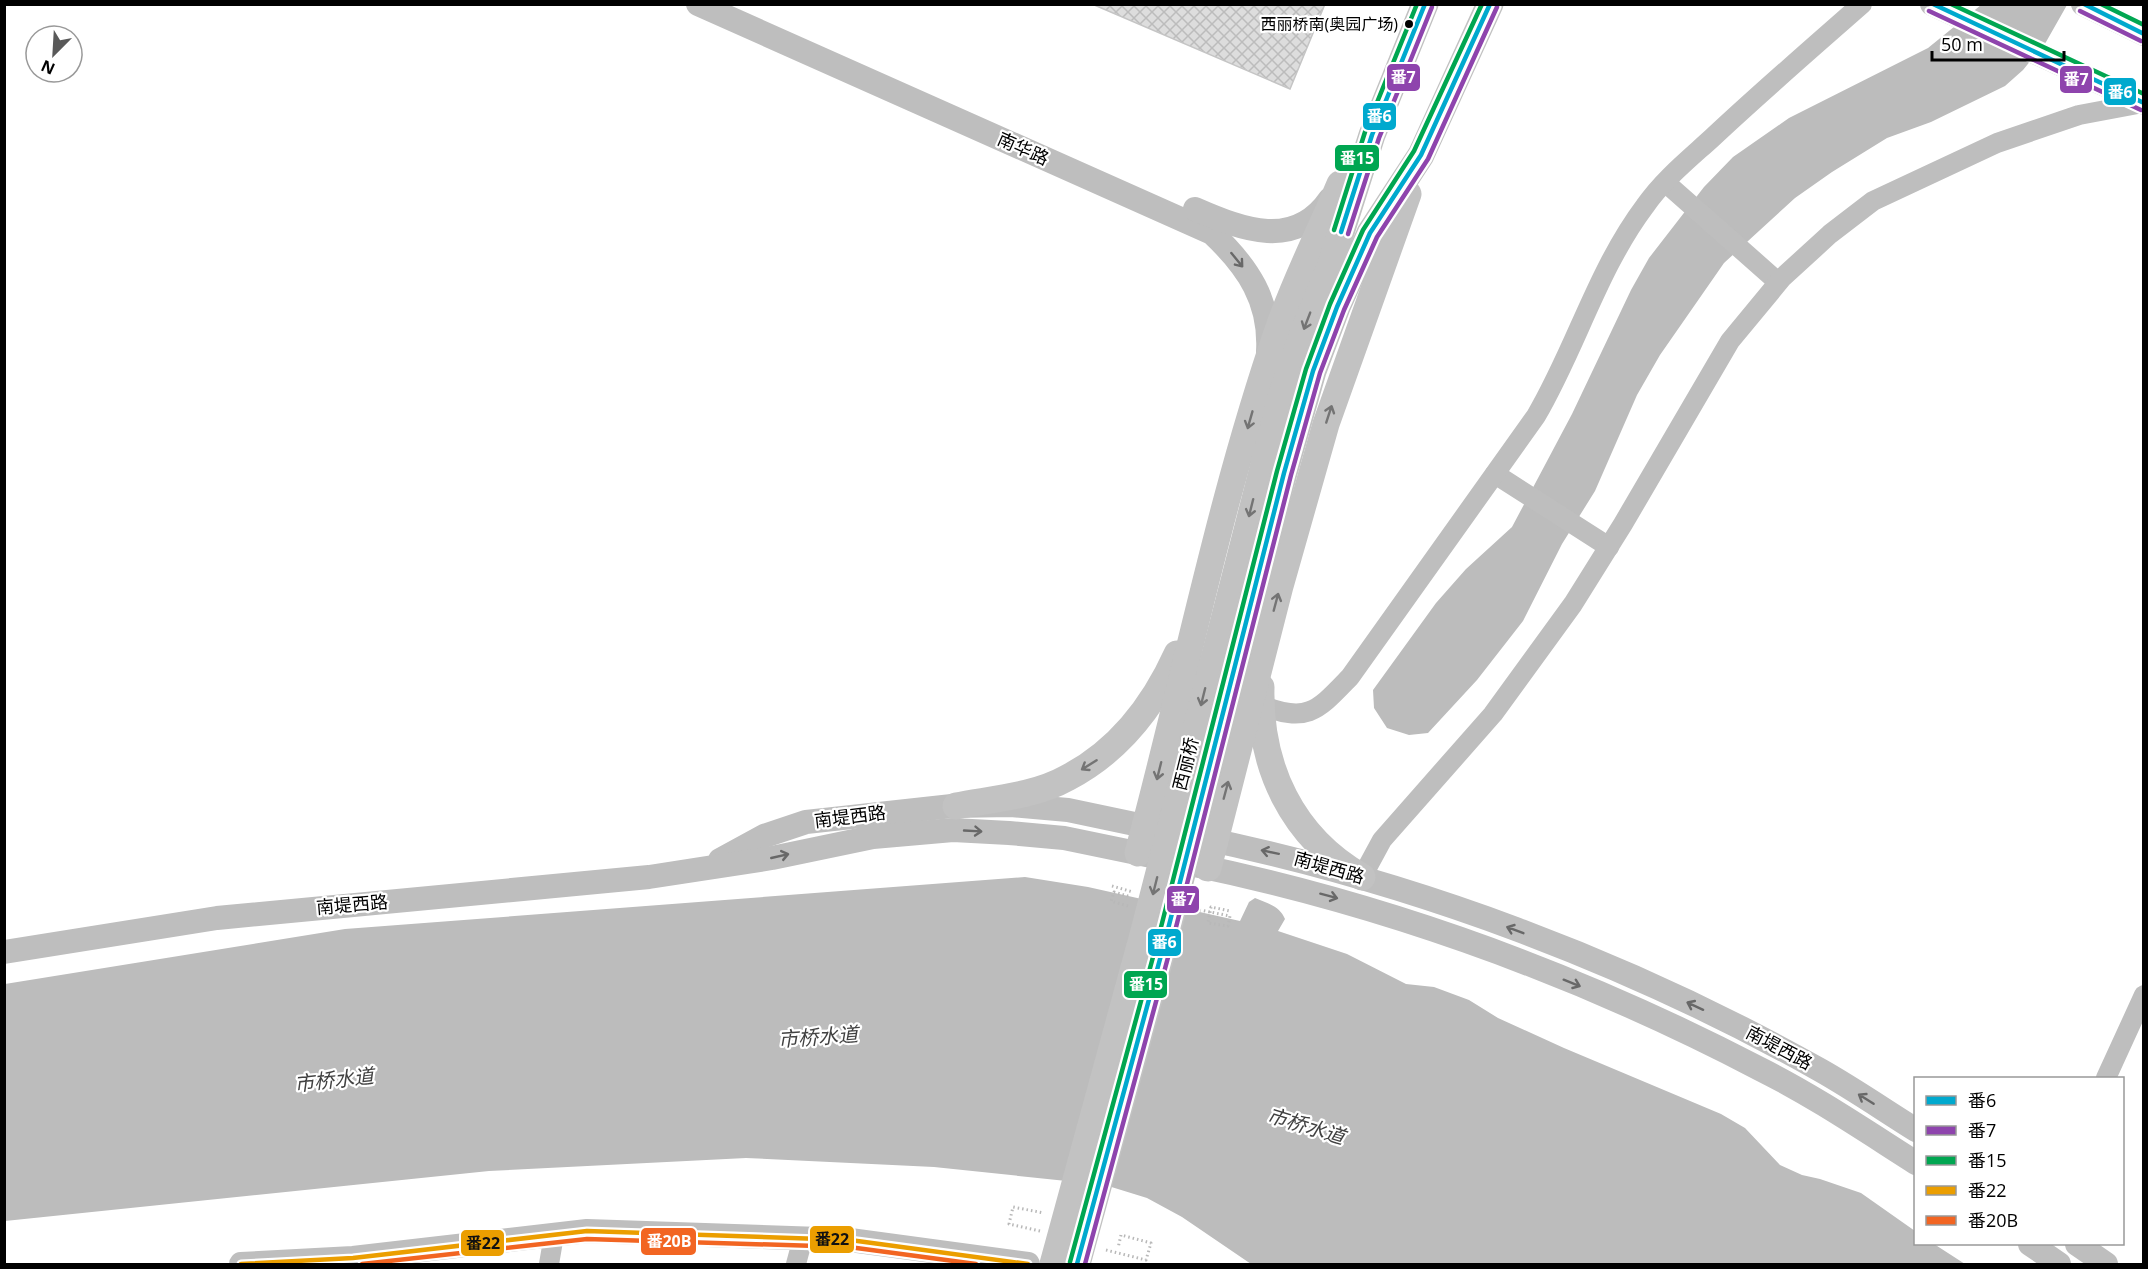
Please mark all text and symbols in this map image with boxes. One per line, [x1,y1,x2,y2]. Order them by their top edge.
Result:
place label: 西丽桥南(奥园广场) [1261,13,1398,35]
marker: 西丽桥南(奥园广场) [1403,18,1415,30]
north arrow [24,24,84,84]
scale bar [1932,24,2064,62]
text: 50 m [1941,32,1983,56]
text: N [37,55,58,80]
line badge: 番7 [1386,63,1421,92]
line badge: 番7 [2059,65,2093,94]
text: 番7 [1390,66,1416,88]
text: 番7 [2063,68,2089,90]
line badge: 番6 [2103,77,2137,106]
text: 番6 [2107,81,2133,103]
line badge: 番6 [1362,102,1397,131]
text: 番6 [1366,105,1392,127]
street label: 南华路 [994,126,1053,170]
line badge: 番15 [1334,144,1380,172]
text: 番15 [1340,147,1374,169]
one-way arrow [1230,251,1243,267]
one-way arrow [1301,312,1312,330]
one-way arrow [1324,405,1335,424]
one-way arrow [1244,410,1255,429]
one-way arrow [1245,498,1257,517]
one-way arrow [1270,593,1282,612]
one-way arrow [1197,687,1208,706]
street label: 西丽桥 [1167,735,1203,793]
one-way arrow [1081,759,1098,771]
one-way arrow [1152,761,1164,780]
one-way arrow [1221,781,1233,800]
street label: 南堤西路 [813,800,887,832]
one-way arrow [962,826,982,837]
one-way arrow [1260,846,1280,857]
street label: 南堤西路 [1291,846,1367,888]
one-way arrow [770,850,789,861]
one-way arrow [1149,876,1161,895]
line badge: 番7 [1166,885,1200,914]
text: 番7 [1170,888,1196,910]
street label: 南堤西路 [315,889,389,919]
one-way arrow [1319,891,1338,903]
one-way arrow [1507,924,1525,935]
line badge: 番6 [1147,928,1182,957]
text: 番6 [1151,931,1177,953]
line badge: 番15 [1123,970,1168,999]
text: 番15 [1129,973,1163,995]
one-way arrow [1563,978,1581,989]
one-way arrow [1686,1000,1704,1012]
water label: 市桥水道 [777,1020,862,1053]
street label: 南堤西路 [1742,1020,1817,1075]
water label: 市桥水道 [293,1062,378,1097]
legend [1914,1077,2124,1245]
text: 番6 [1968,1088,1996,1112]
one-way arrow [1858,1093,1875,1105]
water label: 市桥水道 [1264,1101,1351,1151]
text: 番7 [1968,1118,1996,1142]
text: 番15 [1968,1148,2007,1172]
text: 番22 [1968,1178,2007,1202]
text: 番20B [1968,1208,2018,1232]
line badge: 番22 [809,1225,855,1254]
line badge: 番20B [640,1227,697,1256]
text: 番22 [815,1228,849,1250]
line badge: 番22 [460,1229,505,1257]
text: 番20B [646,1230,692,1252]
text: 番22 [466,1232,500,1254]

